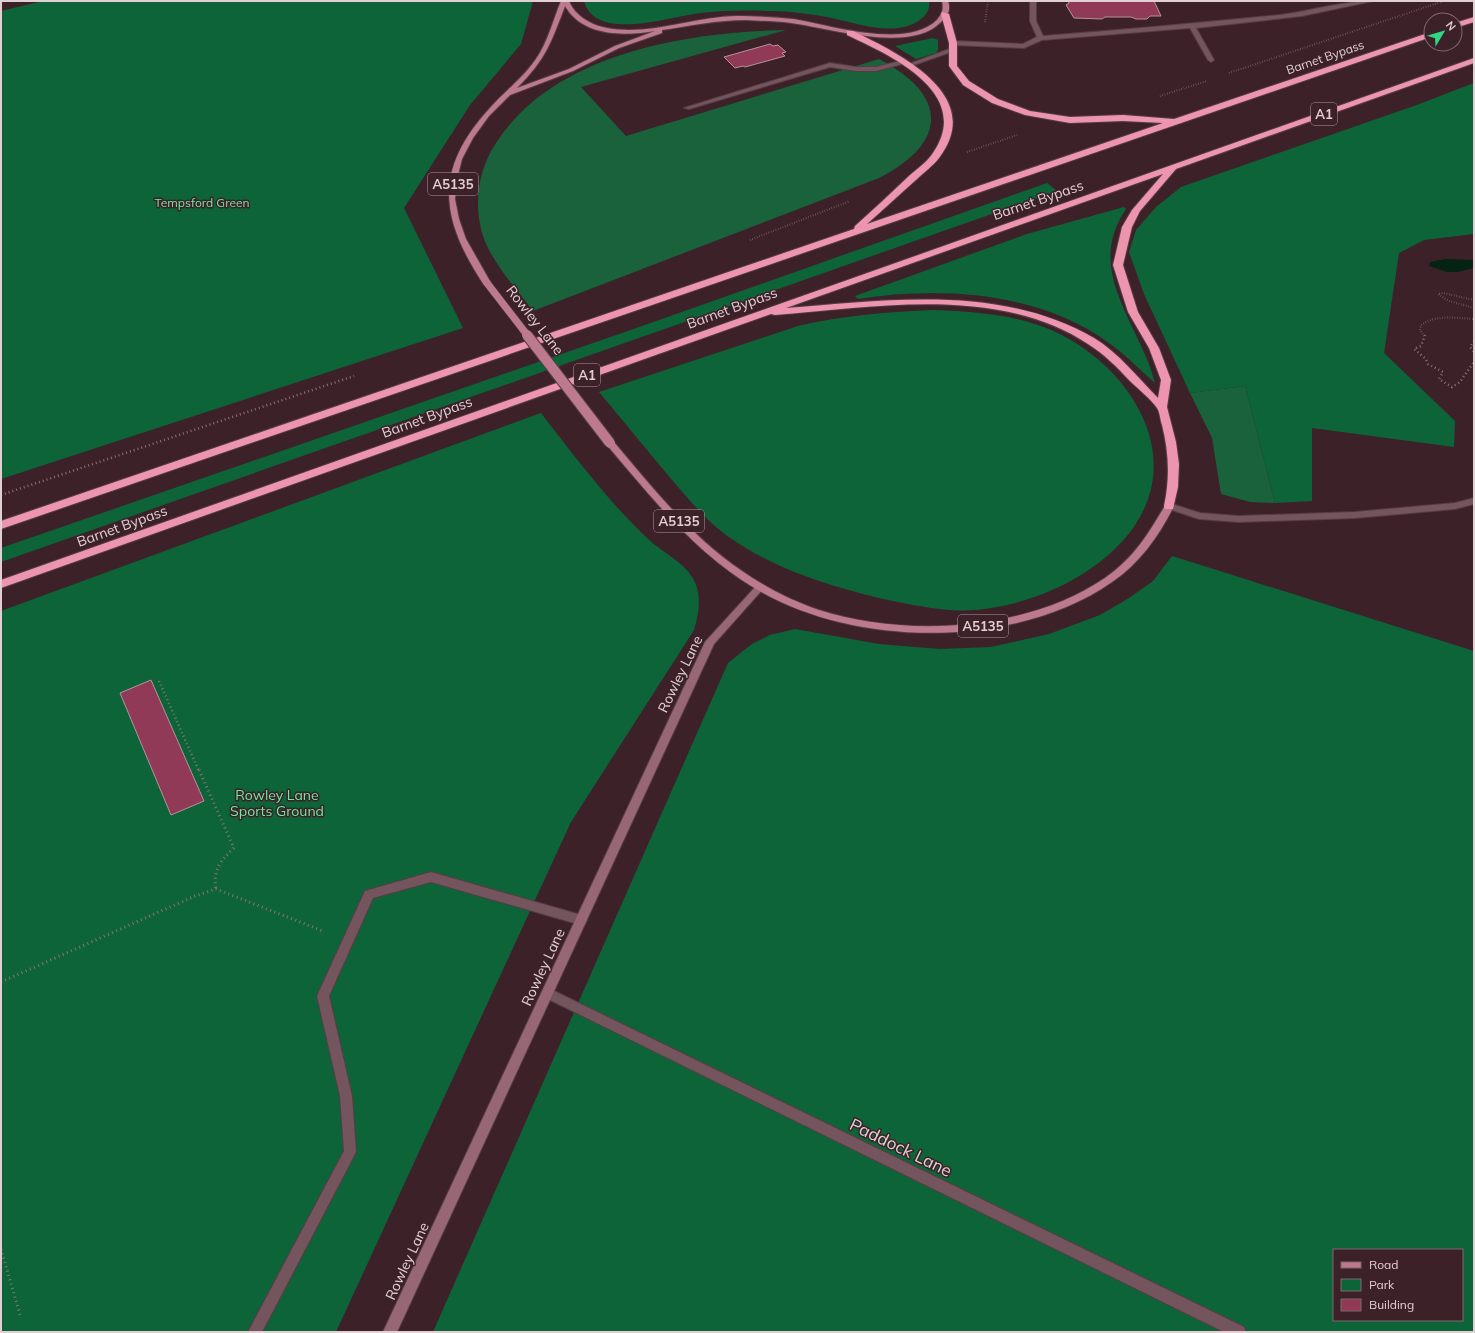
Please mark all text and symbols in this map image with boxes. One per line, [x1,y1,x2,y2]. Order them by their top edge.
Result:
north arrow [1423,12,1463,52]
text: N [1443,18,1459,33]
street label: Barnet Bypass [1284,37,1366,77]
road number: A1 [1311,103,1337,125]
road number: A5135 [428,173,478,195]
street label: Barnet Bypass [990,176,1086,224]
park label: Tempsford Green [154,195,250,210]
street label: Rowley Lane [502,282,568,358]
street label: Barnet Bypass [684,283,780,333]
road number: A1 [574,364,600,386]
street label: Barnet Bypass [379,392,475,442]
street label: Barnet Bypass [74,501,170,551]
road number: A5135 [654,510,704,532]
road number: A5135 [958,615,1008,637]
street label: Rowley Lane [654,633,706,715]
park label: Rowley Lane Sports Ground [230,786,324,820]
street label: Rowley Lane [517,925,569,1009]
street label: Paddock Lane [846,1113,956,1181]
street label: Rowley Lane [381,1219,433,1303]
legend [1333,1249,1463,1321]
text: Road [1369,1257,1398,1272]
text: Park [1369,1277,1395,1292]
text: Building [1369,1297,1414,1312]

